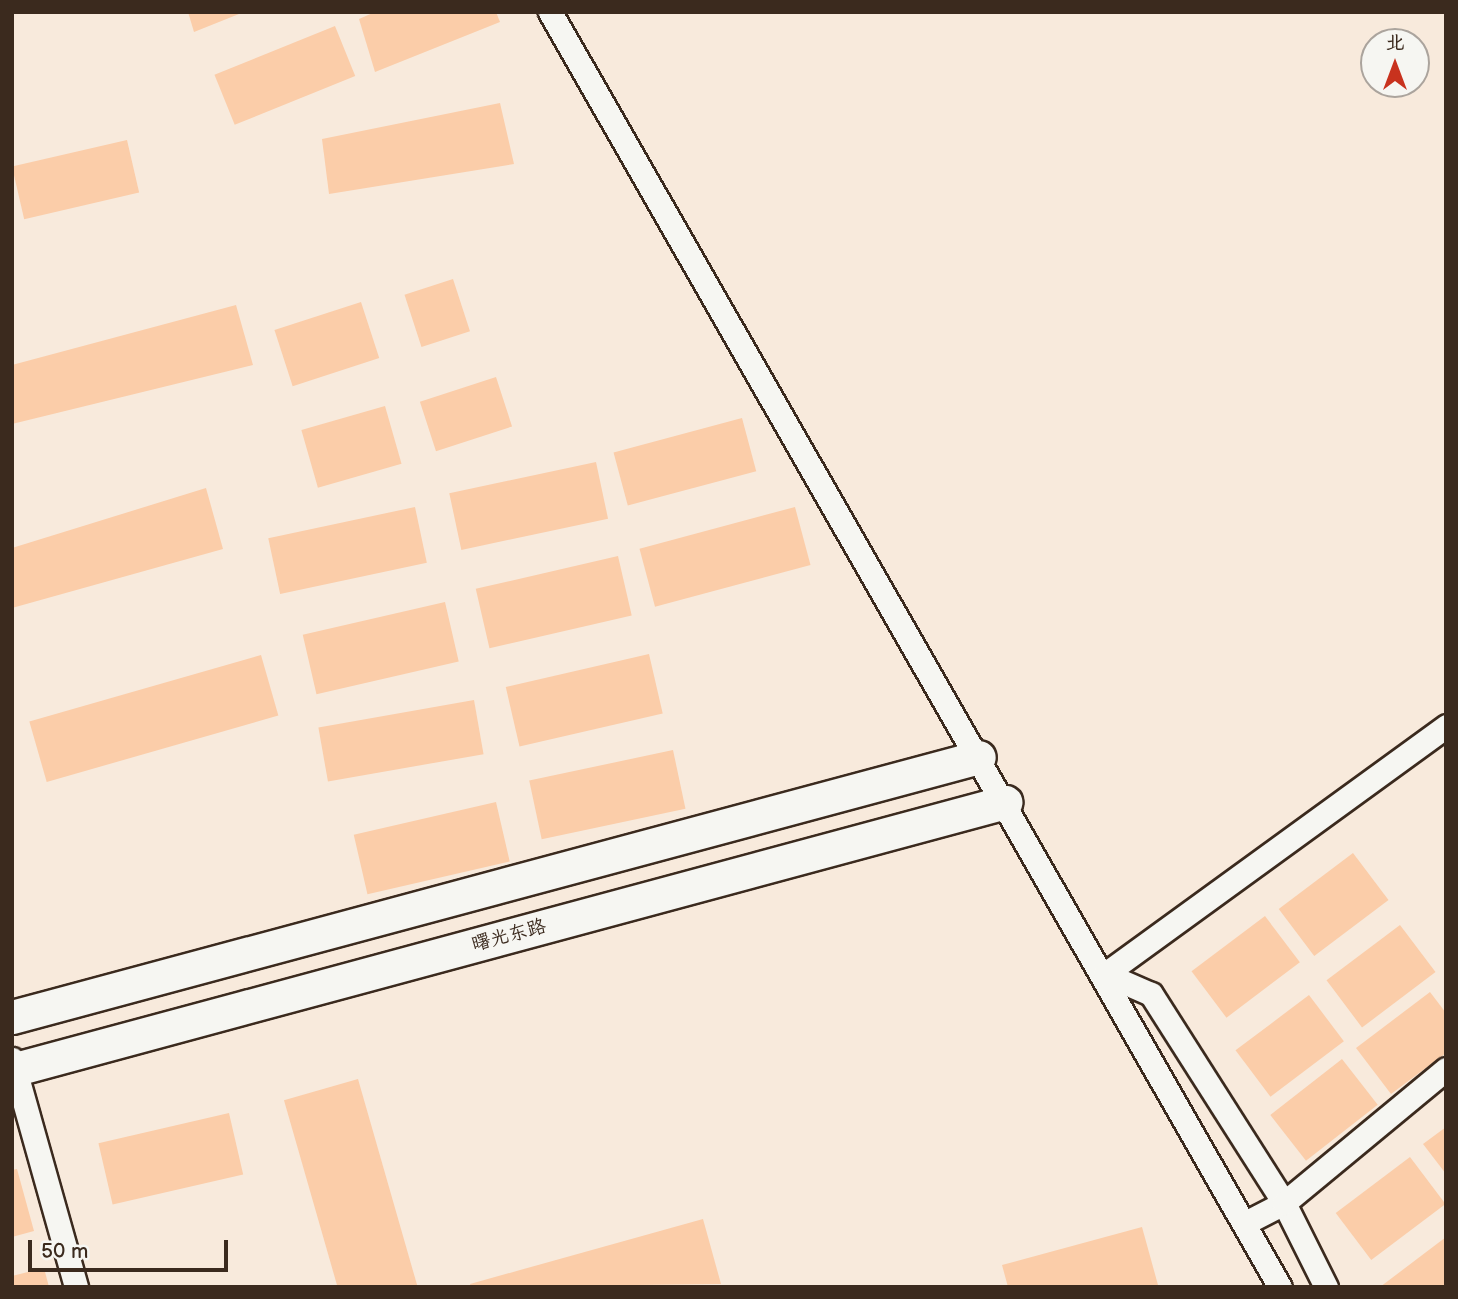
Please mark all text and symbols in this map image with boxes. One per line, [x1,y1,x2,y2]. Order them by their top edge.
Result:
north arrow [1360,28,1430,98]
text: 北 [1385,32,1405,55]
street label: 曙光东路 [469,915,549,957]
scale bar [32,1226,231,1270]
text: 50 m [41,1239,88,1264]

